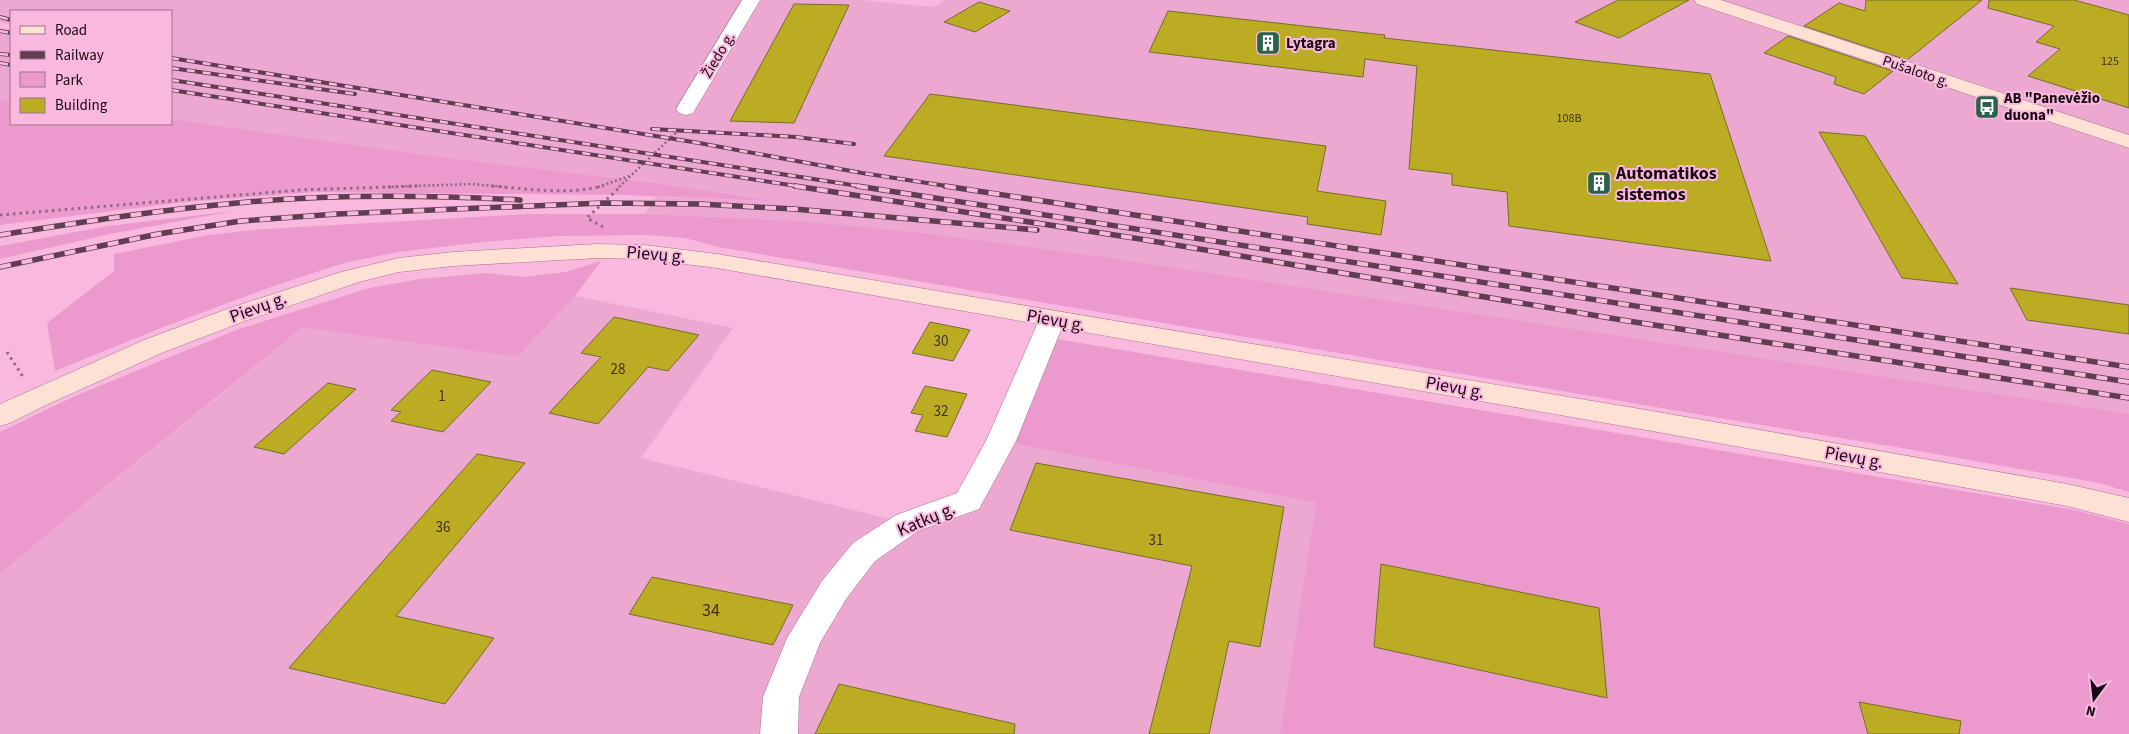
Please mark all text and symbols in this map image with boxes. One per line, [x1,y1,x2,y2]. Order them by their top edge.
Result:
legend [10,10,172,125]
text: Road [55,20,87,41]
street label: Žiedo g. [697,28,740,82]
building icon: Lytagra [1255,30,1281,56]
place label: Lytagra [1286,33,1336,54]
text: Railway [55,45,104,66]
street label: Pušaloto g. [1880,50,1952,93]
house number: 125 [2101,53,2119,70]
text: Park [55,70,84,91]
place label: AB "Panevėžio duona" [2003,88,2100,126]
bus stop icon: AB "Panevėžio duona" [1974,94,2000,120]
text: Building [55,95,108,116]
house number: 108B [1557,110,1581,127]
place label: Automatikos sistemos [1615,161,1717,207]
building icon: Automatikos sistemos [1586,170,1612,196]
street label: Pievų g. [625,239,686,270]
street label: Pievų g. [226,286,290,329]
street label: Pievų g. [1025,303,1087,338]
house number: 30 [934,331,948,352]
house number: 28 [611,359,625,380]
street label: Pievų g. [1424,370,1486,405]
house number: 1 [438,386,446,407]
house number: 32 [934,401,948,422]
street label: Pievų g. [1823,440,1885,475]
street label: Katkų g. [893,496,959,543]
house number: 36 [436,517,450,538]
house number: 31 [1149,530,1163,551]
house number: 34 [702,598,720,623]
north arrow [2069,674,2119,724]
text: N [2084,700,2098,721]

